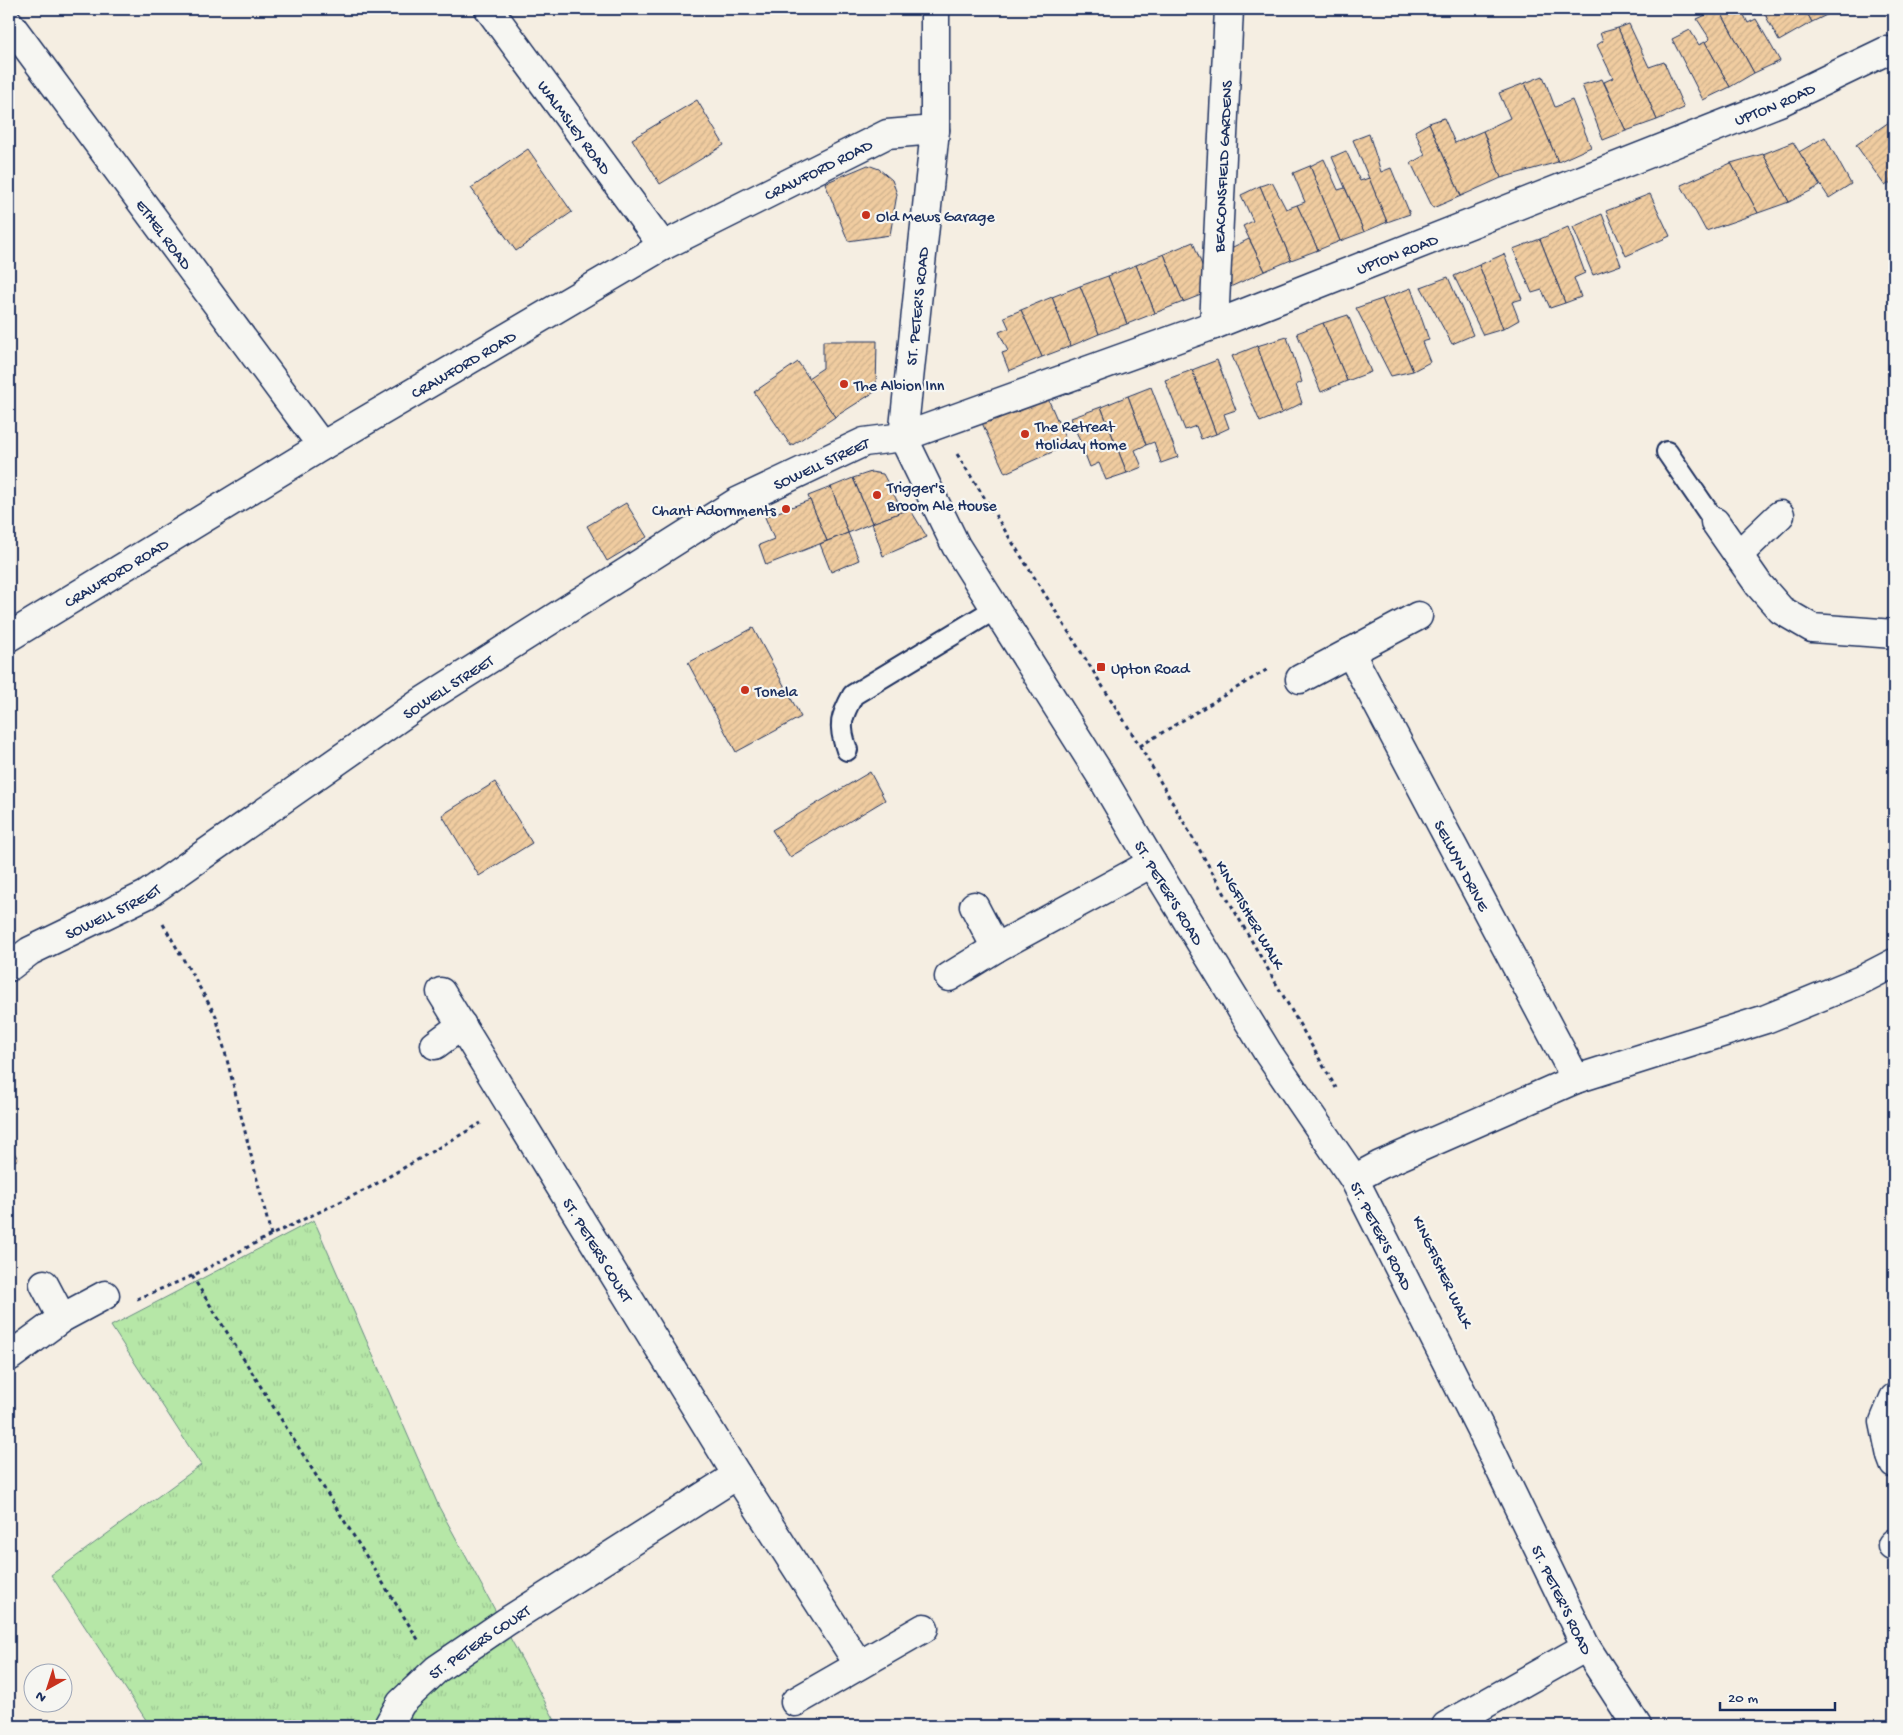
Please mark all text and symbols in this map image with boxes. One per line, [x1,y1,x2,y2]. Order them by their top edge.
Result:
street label: WALMSLEY ROAD [532,78,614,180]
street label: BEACONSFIELD GARDENS [1211,79,1239,254]
street label: UPTON ROAD [1732,80,1820,132]
street label: CRAWFORD ROAD [762,137,877,207]
street label: ETHEL ROAD [130,197,195,275]
marker: Old Mews Garage [860,209,872,221]
place label: Old Mews Garage [876,209,995,228]
street label: UPTON ROAD [1355,231,1442,281]
street label: ST. PETER'S ROAD [904,246,935,366]
street label: CRAWFORD ROAD [409,328,521,405]
marker: The Albion Inn [838,378,850,390]
place label: The Albion Inn [853,378,945,397]
place label: The Retreat Holiday Home [1034,419,1127,456]
marker: The Retreat Holiday Home [1019,428,1031,440]
street label: SOWELL STREET [771,435,871,496]
place label: Trigger's Broom Ale House [886,480,997,517]
marker: Trigger's Broom Ale House [871,489,883,501]
place label: Chant Adornments [652,503,777,522]
marker: Chant Adornments [780,503,792,515]
street label: CRAWFORD ROAD [62,536,174,614]
street label: SOWELL STREET [400,652,499,725]
marker: Upton Road [1095,661,1107,673]
place label: Upton Road [1111,661,1191,680]
marker: Tonela [739,684,751,696]
place label: Tonela [754,684,799,703]
street label: SELWYN DRIVE [1428,818,1492,916]
street label: ST. PETER'S ROAD [1128,838,1206,950]
street label: KINGFISHER WALK [1209,858,1288,975]
street label: SOWELL STREET [63,881,166,946]
street label: ST. PETER'S ROAD [1344,1180,1415,1295]
street label: ST. PETERS COURT [557,1196,635,1308]
street label: KINGFISHER WALK [1407,1213,1476,1334]
street label: ST. PETER'S ROAD [1525,1543,1595,1660]
street label: ST. PETERS COURT [426,1602,536,1685]
north arrow [22,1662,72,1712]
scale bar [1720,1680,1836,1712]
text: N [32,1687,50,1706]
text: 20 m [1728,1690,1758,1708]

